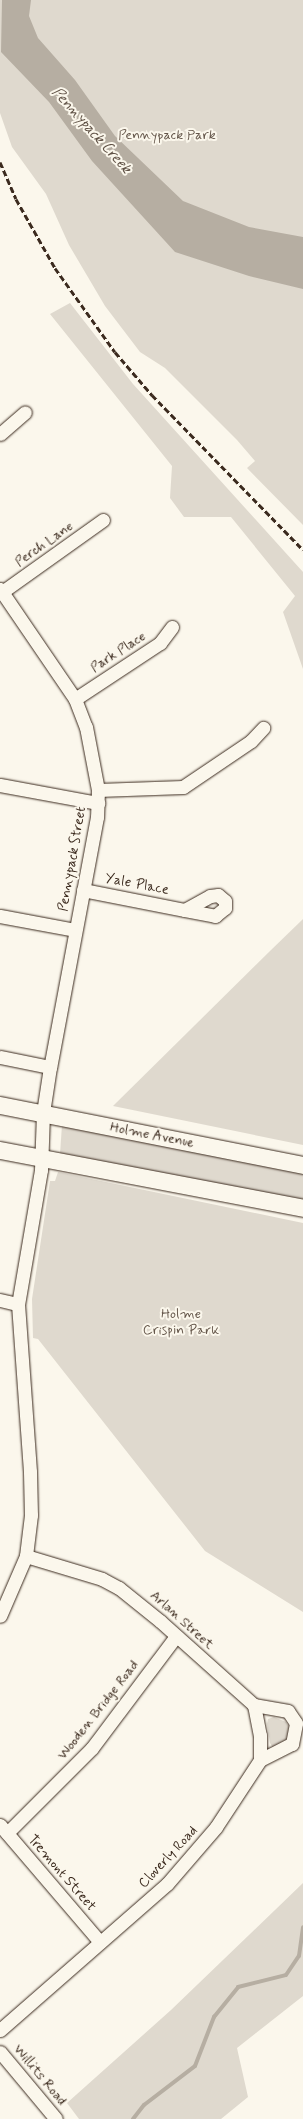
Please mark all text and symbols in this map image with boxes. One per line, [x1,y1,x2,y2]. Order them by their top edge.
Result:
water label: Pennypack Creek [47,84,135,178]
park label: Pennypack Park [119,127,215,143]
street label: Perch Lane [12,518,76,570]
street label: Park Place [87,628,149,676]
street label: Pennypack Street [54,804,90,914]
street label: Yale Place [105,870,169,898]
street label: Holme Avenue [107,1118,197,1152]
park label: Holme Crispin Park [145,1306,217,1338]
street label: Arlan Street [147,1587,217,1653]
street label: Wooden Bridge Road [54,1657,142,1763]
street label: Cloverly Road [135,1822,201,1892]
street label: Tremont Street [24,1832,100,1914]
street label: Willits Road [10,2041,70,2109]

